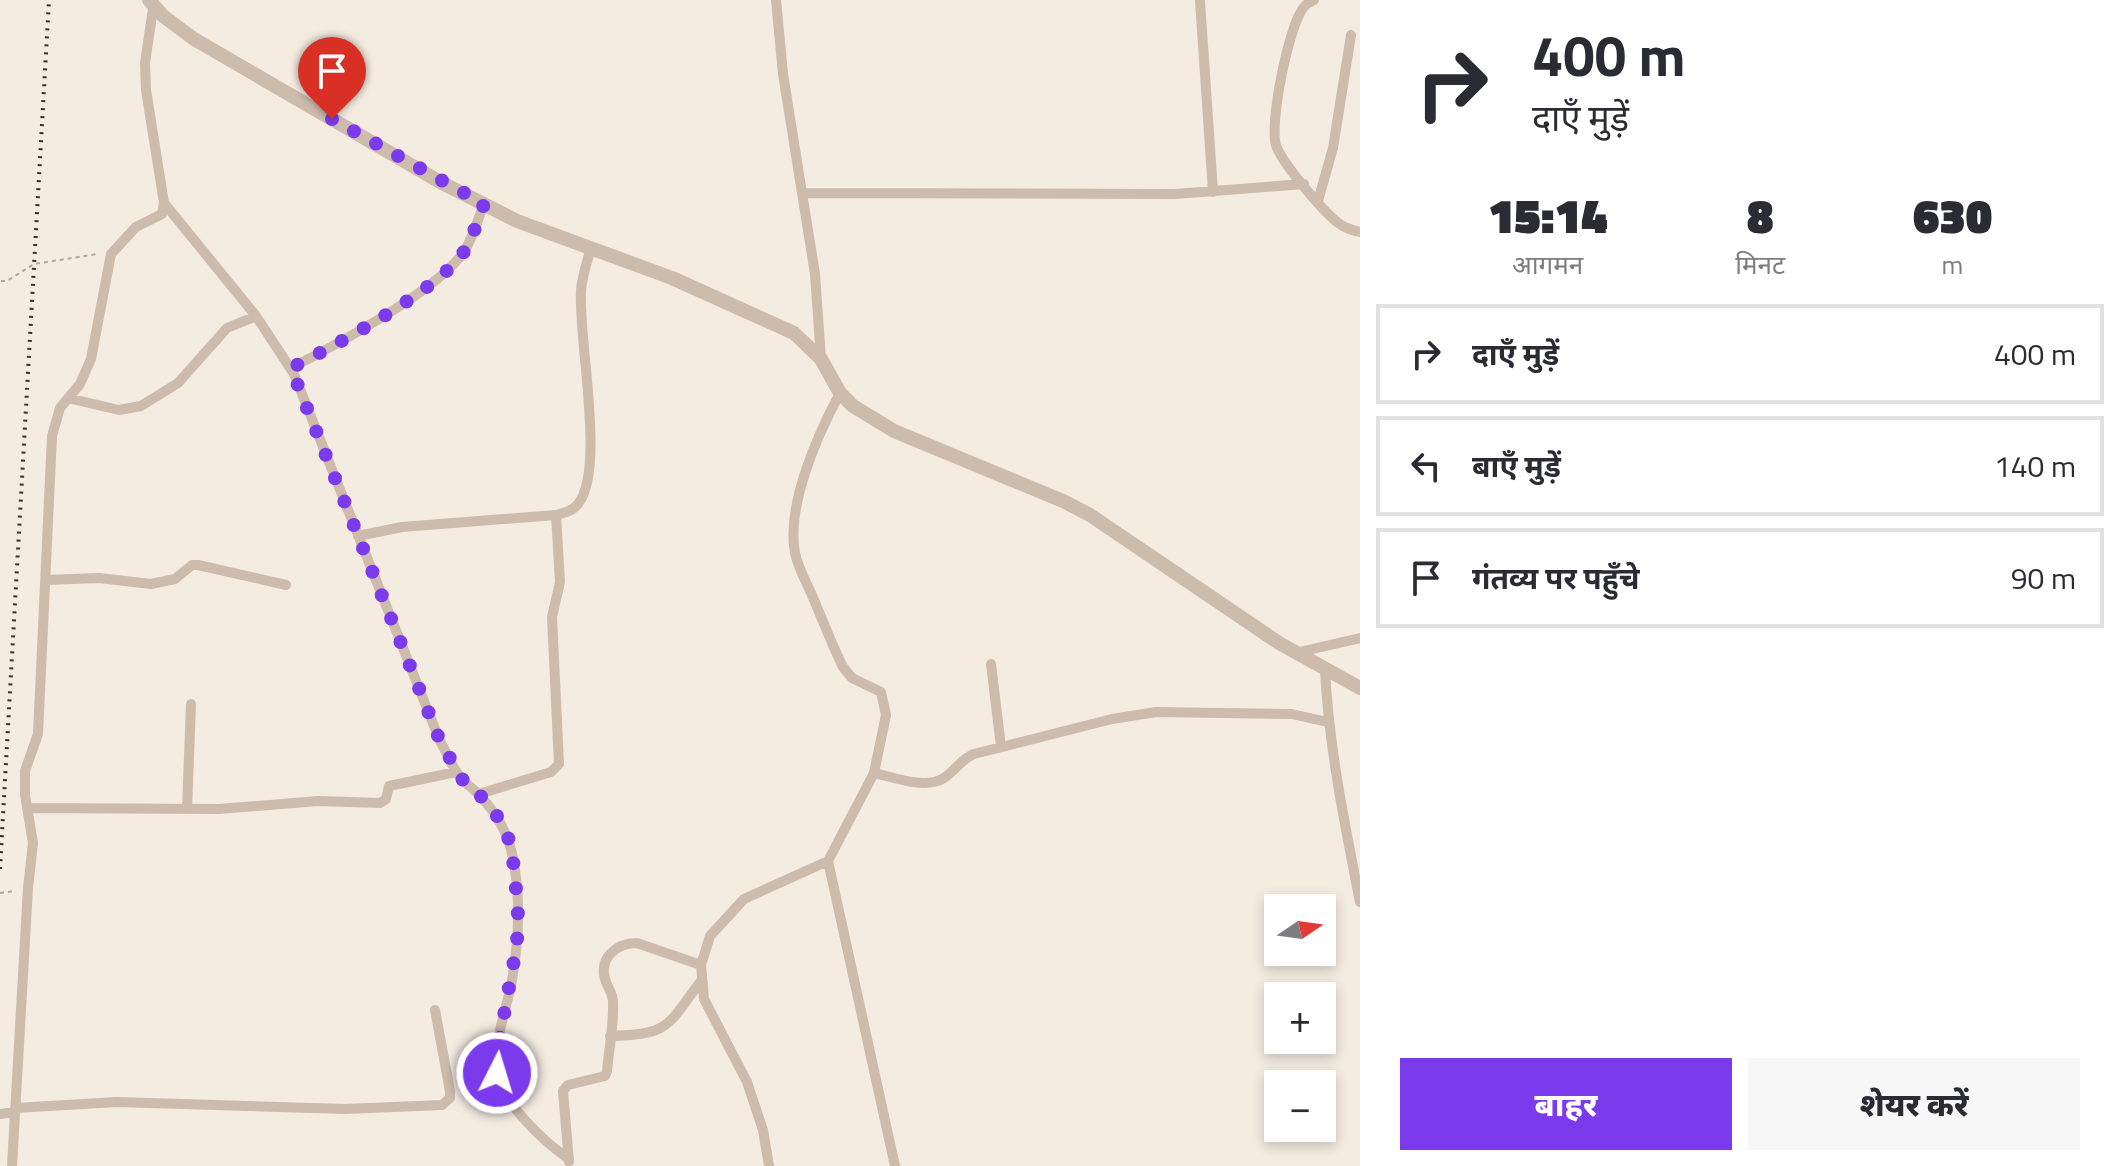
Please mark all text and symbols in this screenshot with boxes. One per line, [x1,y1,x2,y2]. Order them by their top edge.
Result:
text: 400 m [1532,13,1685,98]
icon: right [1400,32,1504,136]
pin [298,37,366,119]
icon: arrive [310,49,354,93]
text: दाएँ मुड़ें [1532,90,1629,145]
text: 15:14 [1488,179,1607,252]
text: 8 [1747,179,1773,252]
text: 630 [1913,179,1992,252]
text: आगमन [1512,245,1583,284]
text: मिनट [1735,245,1785,284]
text: m [1942,245,1963,284]
text: दाएँ मुड़ें [1472,331,1559,377]
text: 400 m [1994,331,2076,377]
icon: right [1404,332,1448,376]
text: बाएँ मुड़ें [1472,443,1561,489]
text: 140 m [1994,443,2076,489]
icon: left [1404,444,1448,488]
text: गंतव्य पर पहुँचे [1472,555,1639,601]
text: 90 m [2011,555,2076,601]
icon: arrive [1404,556,1448,600]
north arrow [1264,894,1336,966]
map controls [1264,894,1336,1142]
button: + [1264,982,1336,1054]
position arrow [455,1031,539,1115]
button: बाहर [1400,1058,1732,1150]
button: शेयर करें [1748,1058,2080,1150]
button: − [1264,1070,1336,1142]

